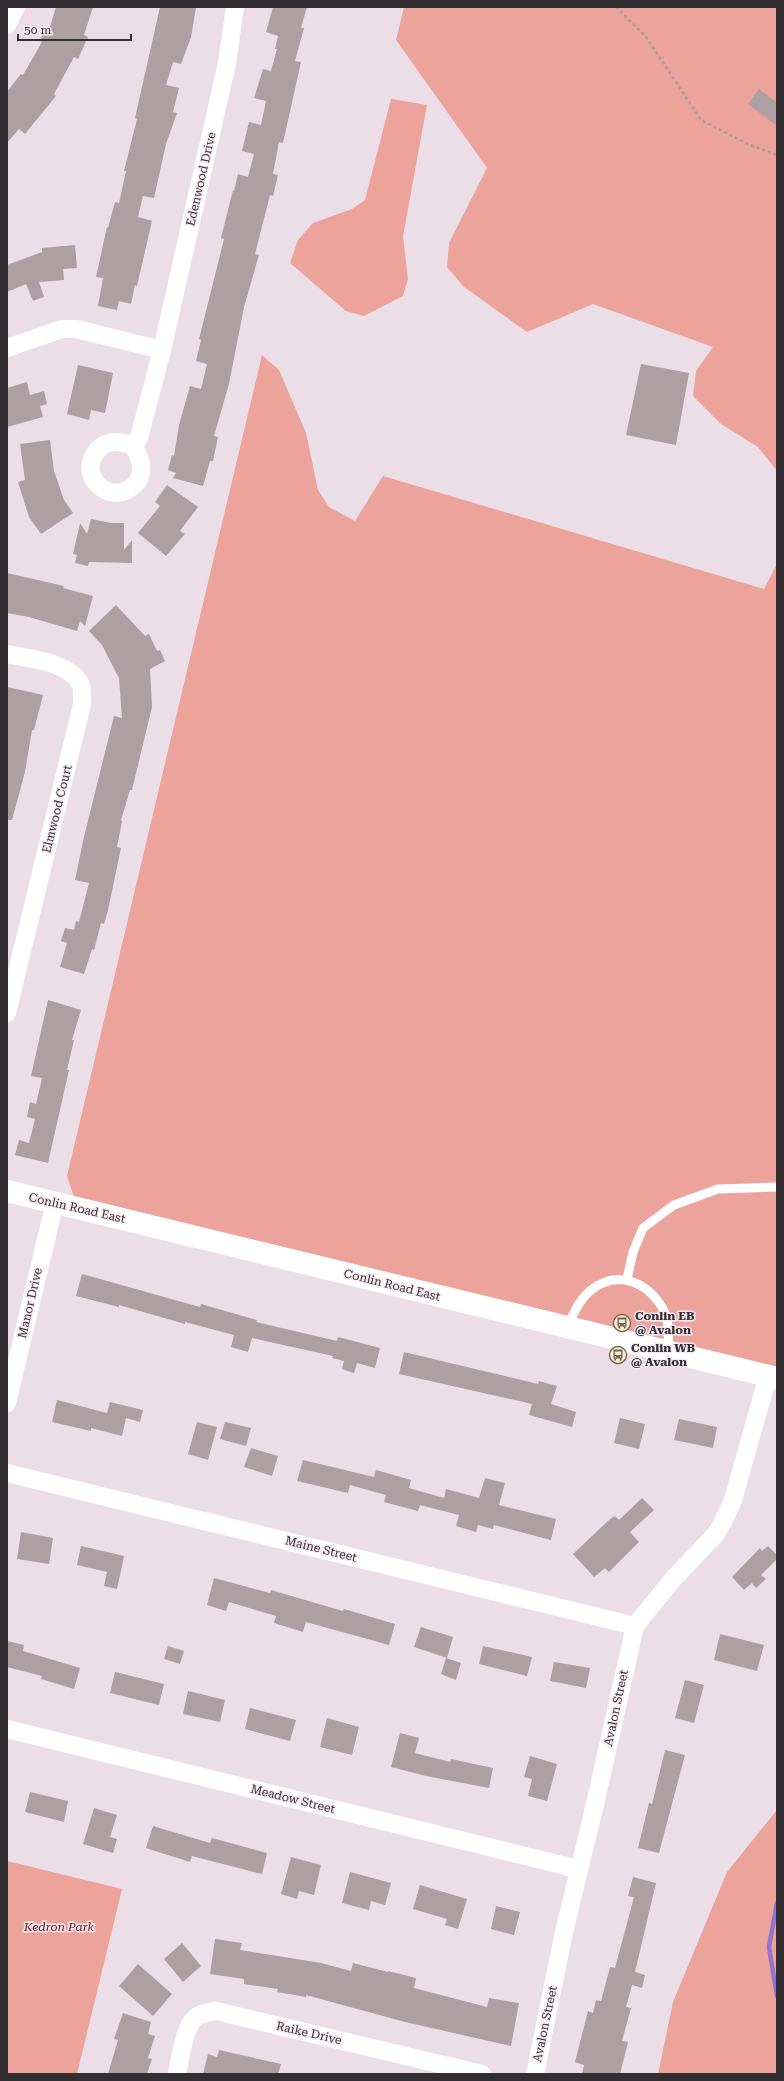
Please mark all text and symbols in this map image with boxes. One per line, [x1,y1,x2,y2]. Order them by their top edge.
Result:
scale bar [18,16,131,42]
text: 50 m [24,23,51,37]
street label: Edenwood Drive [183,130,219,227]
street label: Elmwood Court [39,763,75,855]
street label: Conlin Road East [27,1190,127,1226]
street label: Manor Drive [15,1266,45,1340]
street label: Conlin Road East [342,1266,442,1304]
place label: Conlin EB @ Avalon [635,1309,695,1337]
bus stop icon: Conlin EB @ Avalon [612,1313,632,1333]
place label: Conlin WB @ Avalon [631,1341,696,1369]
bus stop icon: Conlin WB @ Avalon [608,1345,628,1365]
street label: Maine Street [284,1533,359,1565]
street label: Avalon Street [601,1668,631,1747]
street label: Meadow Street [249,1782,337,1816]
park label: Kedron Park [23,1920,95,1934]
street label: Avalon Street [530,1984,560,2063]
street label: Raike Drive [275,2019,343,2047]

